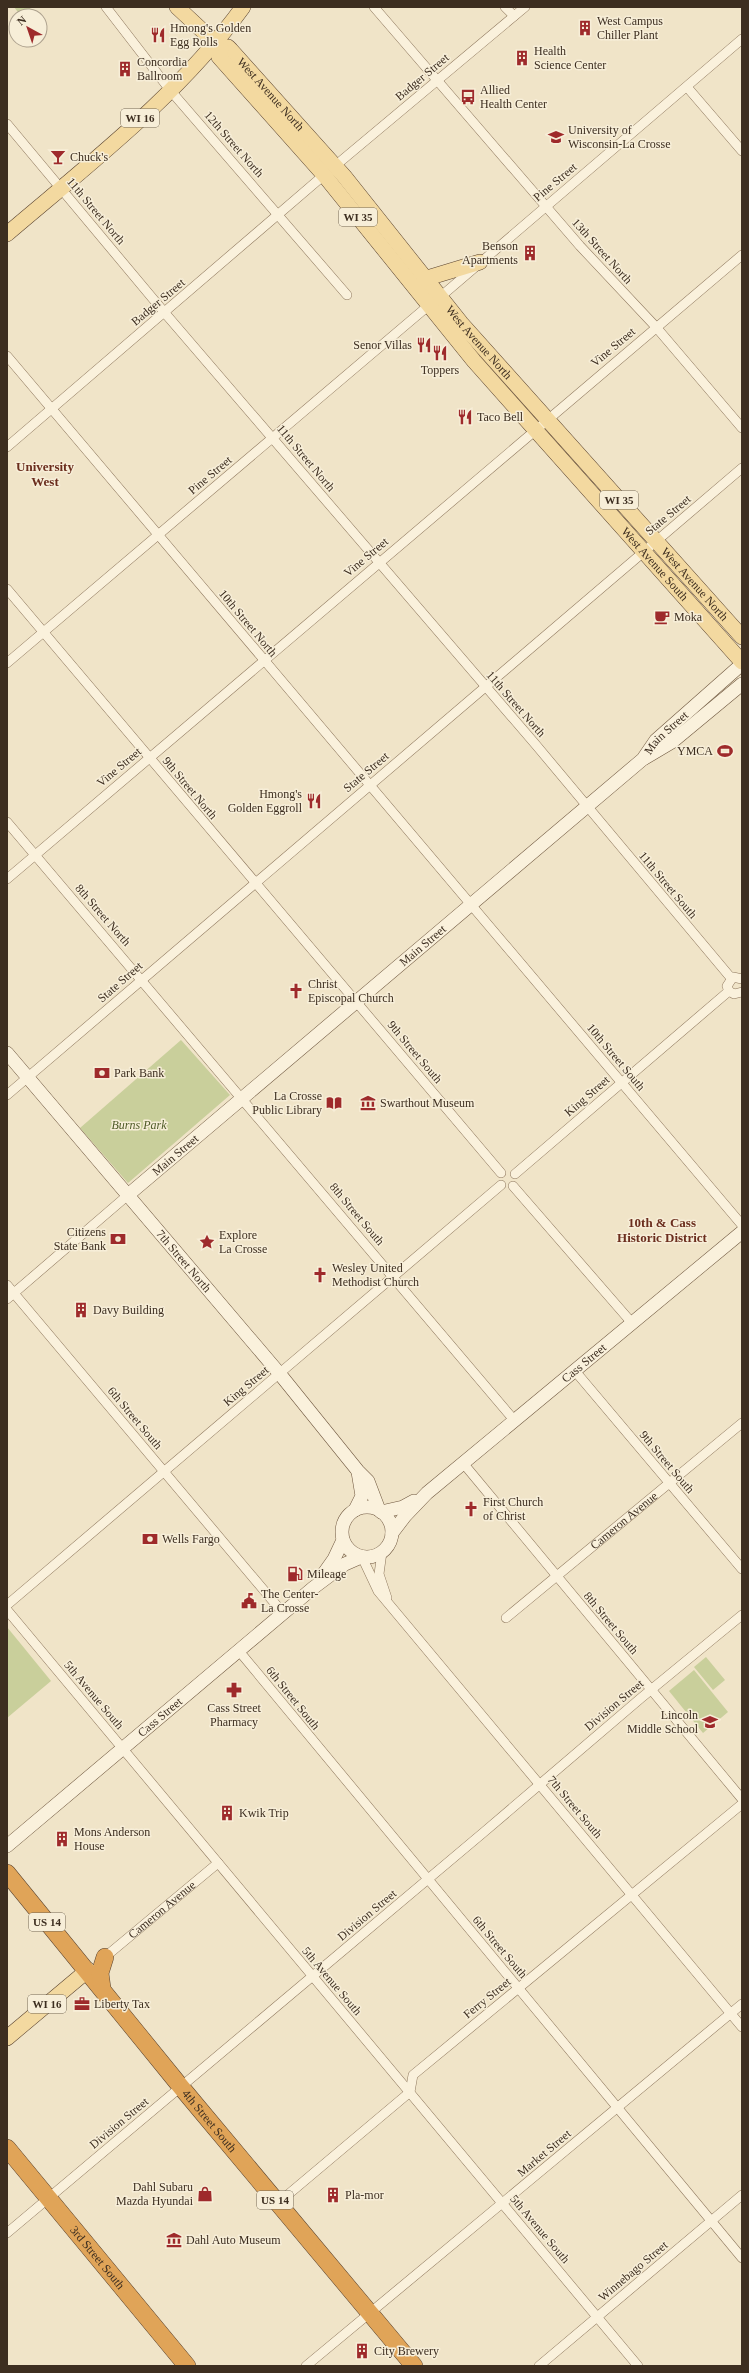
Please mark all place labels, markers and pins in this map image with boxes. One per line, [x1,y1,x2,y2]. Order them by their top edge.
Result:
place label: West Campus Chiller Plant [597,14,663,42]
building icon: West Campus Chiller Plant [576,19,594,37]
place label: Hmong's Golden Egg Rolls [170,21,251,49]
restaurant icon: Hmong's Golden Egg Rolls [149,26,167,44]
place label: Health Science Center [534,44,606,72]
building icon: Health Science Center [513,49,531,67]
place label: Concordia Ballroom [137,55,188,83]
building icon: Concordia Ballroom [116,60,134,78]
place label: Allied Health Center [480,83,547,111]
bus stop icon: Allied Health Center [459,88,477,106]
place label: University of Wisconsin-La Crosse [568,123,671,151]
school or university icon: University of Wisconsin-La Crosse [547,128,565,146]
bar icon: Chuck's [49,148,67,166]
place label: Chuck's [70,150,108,164]
place label: Benson Apartments [462,239,518,267]
building icon: Benson Apartments [521,244,539,262]
restaurant icon: Senor Villas [415,336,433,354]
place label: Senor Villas [353,338,412,352]
restaurant icon: Toppers [431,344,449,362]
place label: Toppers [421,363,460,377]
restaurant icon: Taco Bell [456,408,474,426]
place label: Taco Bell [477,410,524,424]
cafe icon: Moka [653,608,671,626]
place label: Moka [674,610,703,624]
sports icon: YMCA [716,742,734,760]
place label: YMCA [677,744,713,758]
place label: Hmong's Golden Eggroll [228,787,303,815]
restaurant icon: Hmong's Golden Eggroll [305,792,323,810]
place label: Christ Episcopal Church [308,977,394,1005]
church icon: Christ Episcopal Church [287,982,305,1000]
bank icon: Park Bank [93,1064,111,1082]
place label: Park Bank [114,1066,164,1080]
place label: La Crosse Public Library [252,1089,322,1117]
library icon: La Crosse Public Library [325,1094,343,1112]
museum icon: Swarthout Museum [359,1094,377,1112]
place label: Swarthout Museum [380,1096,475,1110]
place label: Citizens State Bank [54,1225,106,1253]
place label: Explore La Crosse [219,1228,267,1256]
bank icon: Citizens State Bank [109,1230,127,1248]
place icon: Explore La Crosse [198,1233,216,1251]
place label: Wesley United Methodist Church [332,1261,419,1289]
church icon: Wesley United Methodist Church [311,1266,329,1284]
building icon: Davy Building [72,1301,90,1319]
place label: Davy Building [93,1303,164,1317]
place label: First Church of Christ [483,1495,543,1523]
church icon: First Church of Christ [462,1500,480,1518]
bank icon: Wells Fargo [141,1530,159,1548]
place label: Wells Fargo [162,1532,220,1546]
fuel station icon: Mileage [286,1565,304,1583]
place label: Mileage [307,1567,346,1581]
place label: The Center- La Crosse [261,1587,318,1615]
public building icon: The Center- La Crosse [240,1592,258,1610]
pharmacy icon: Cass Street Pharmacy [225,1681,243,1699]
place label: Cass Street Pharmacy [207,1701,261,1729]
place label: Lincoln Middle School [627,1708,699,1736]
school or university icon: Lincoln Middle School [701,1713,719,1731]
building icon: Kwik Trip [218,1804,236,1822]
place label: Kwik Trip [239,1806,289,1820]
place label: Mons Anderson House [74,1825,150,1853]
building icon: Mons Anderson House [53,1830,71,1848]
office icon: Liberty Tax [73,1995,91,2013]
place label: Liberty Tax [94,1997,150,2011]
place label: Dahl Subaru Mazda Hyundai [116,2180,194,2208]
shop icon: Dahl Subaru Mazda Hyundai [196,2185,214,2203]
building icon: Pla-mor [324,2186,342,2204]
place label: Pla-mor [345,2188,384,2202]
museum icon: Dahl Auto Museum [165,2231,183,2249]
place label: Dahl Auto Museum [186,2233,281,2247]
building icon: City Brewery [353,2342,371,2360]
place label: City Brewery [374,2344,439,2358]

